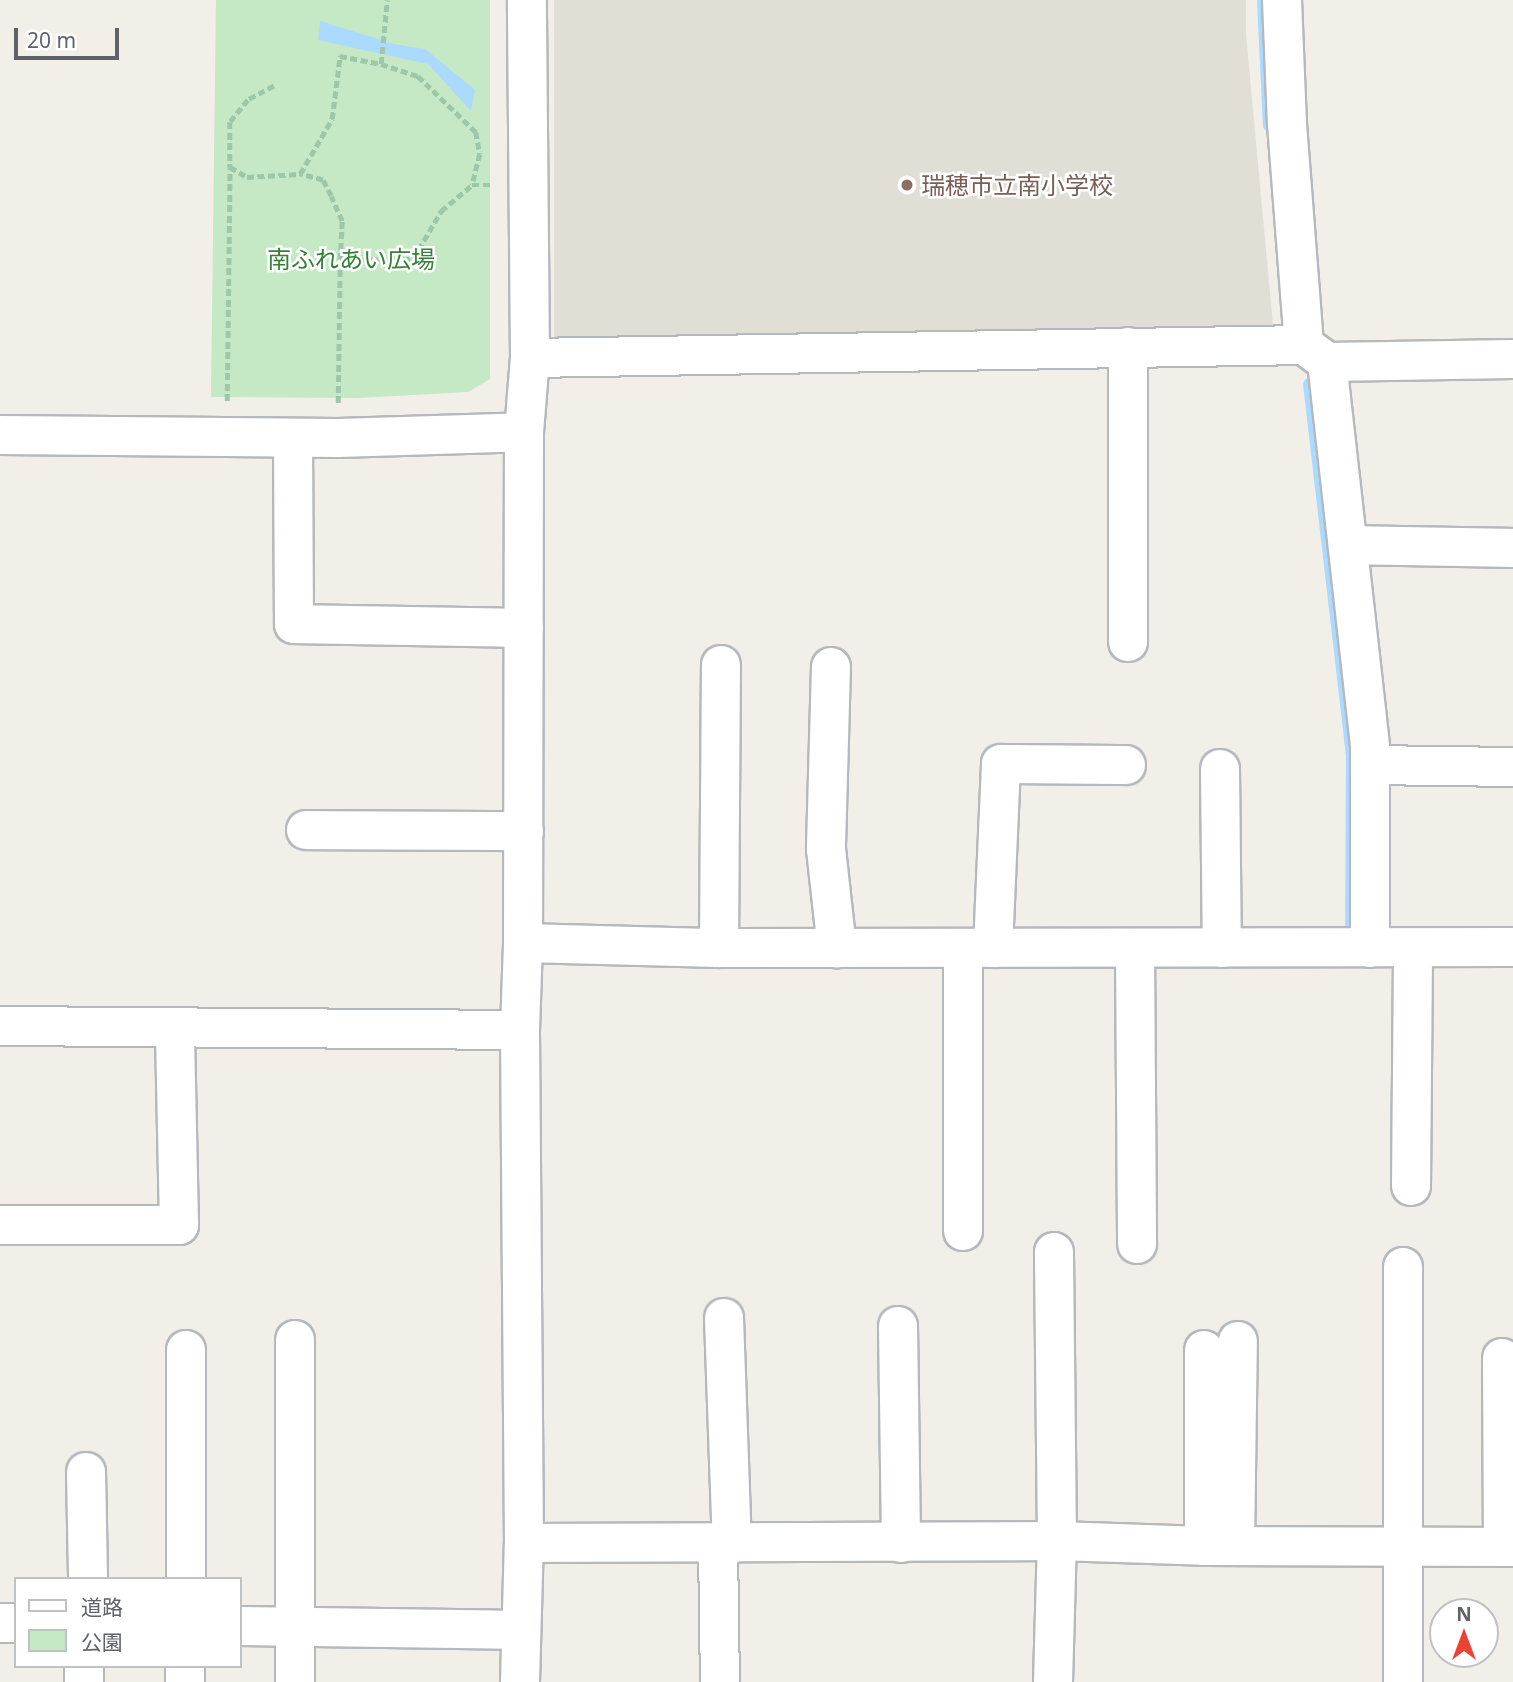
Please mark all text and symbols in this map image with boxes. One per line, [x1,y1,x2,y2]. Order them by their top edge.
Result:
scale bar [18,14,122,58]
text: 20 m [27,26,76,54]
place label: 瑞穂市立南小学校 [921,171,1113,199]
marker: 瑞穂市立南小学校 [899,177,915,193]
park label: 南ふれあい広場 [267,245,435,273]
legend [14,1577,242,1668]
text: 道路 [81,1593,123,1621]
north arrow [1429,1598,1499,1668]
text: N [1456,1601,1472,1627]
text: 公園 [81,1628,123,1656]

